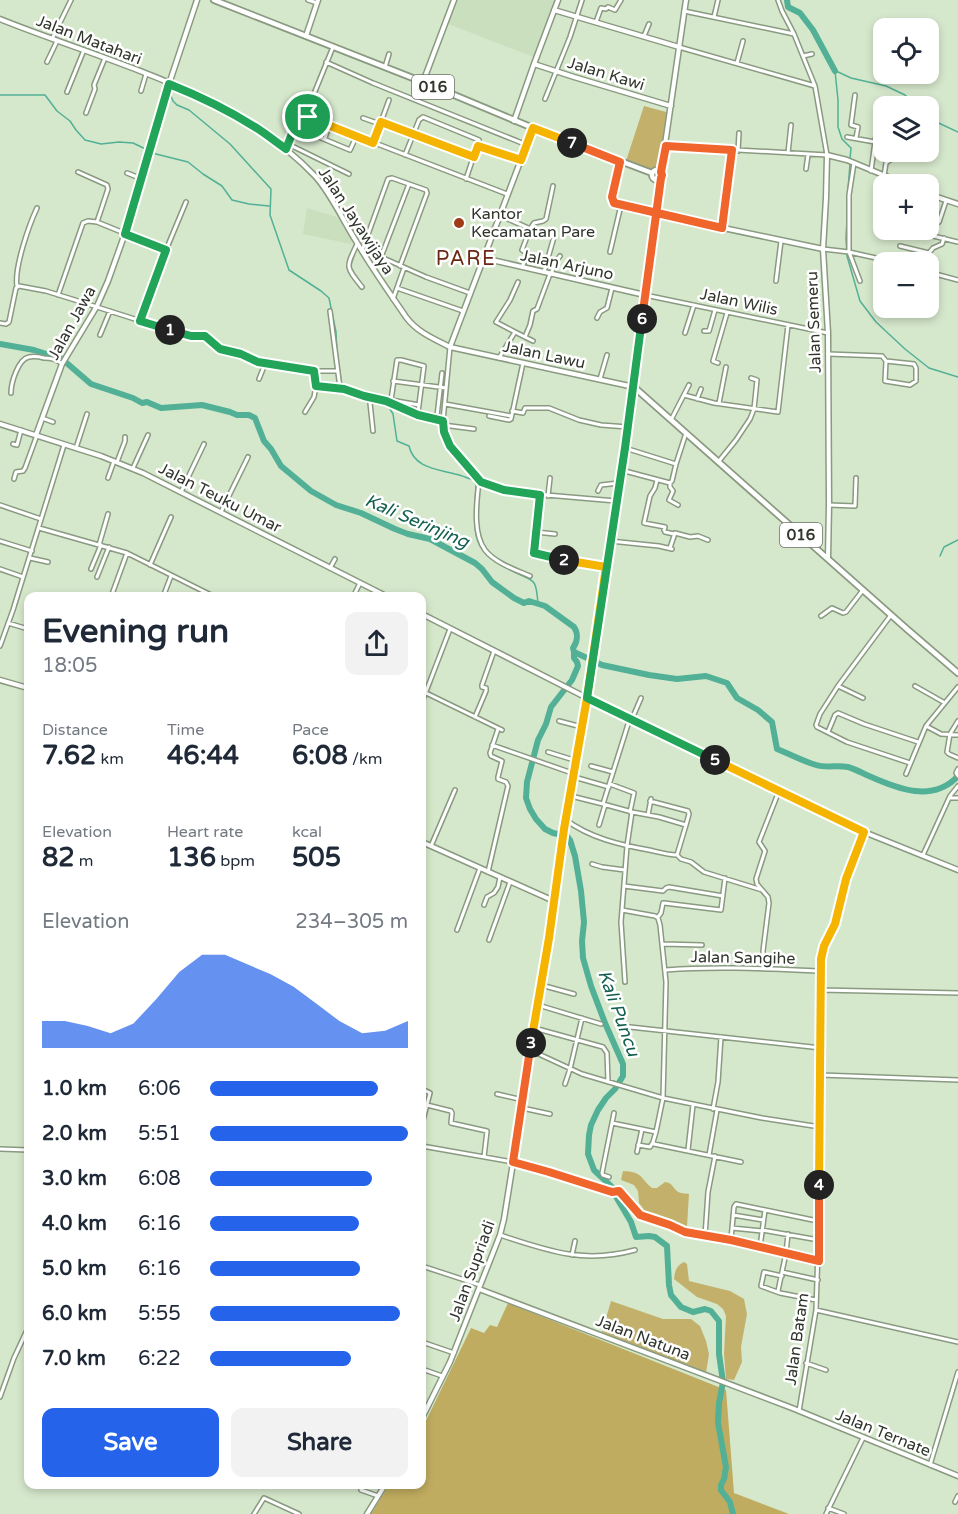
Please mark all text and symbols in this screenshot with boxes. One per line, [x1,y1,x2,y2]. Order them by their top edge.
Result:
street label: Jalan Matahari [33,11,145,69]
map controls [873,18,939,318]
button: locate [873,18,939,84]
street label: Jalan Kawi [565,53,647,95]
road number: 016 [412,75,454,99]
pin [282,91,333,142]
button: layers [873,96,939,162]
icon: arrive [291,100,324,133]
pin: 7 [557,128,587,158]
text: 7 [567,133,577,153]
street label: Jalan Jayawijaya [314,164,398,278]
button: + [873,174,939,240]
place label: Kantor Kecamatan Pare [471,204,595,242]
marker: Kantor Kecamatan Pare [452,216,466,230]
street label: Jalan Arjuno [519,245,615,285]
district label: PARE [436,247,496,271]
button: − [873,252,939,318]
street label: Jalan Semeru [802,271,826,373]
street label: Jalan Jawa [44,283,100,363]
street label: Jalan Wilis [698,284,780,320]
pin: 6 [627,304,657,334]
text: 6 [637,309,647,329]
pin: 1 [155,315,185,345]
text: 1 [165,320,175,340]
street label: Jalan Lawu [501,337,587,373]
street label: Jalan Teuku Umar [155,458,286,538]
water label: Kali Serinjing [362,489,474,553]
road number: 016 [780,523,822,547]
pin: 2 [549,545,579,575]
text: 2 [559,550,569,570]
text: Evening run [42,612,229,651]
button: share [345,612,408,675]
text: 18:05 [42,654,97,678]
text: Distance [42,720,108,740]
text: Time [167,720,204,740]
text: Pace [292,720,329,740]
text: 7.62 [42,740,96,771]
text: 46:44 [167,740,239,771]
text: 6:08 [292,740,348,771]
pin: 5 [700,745,730,775]
text: km [96,749,124,769]
text: /km [348,749,382,769]
text: 5 [710,750,720,770]
text: Elevation [42,822,112,842]
text: Heart rate [167,822,243,842]
text: kcal [292,822,322,842]
text: 82 [42,842,75,873]
text: 136 [167,842,216,873]
text: 505 [292,842,341,873]
text: m [75,851,94,871]
text: bpm [216,851,255,871]
text: Elevation [42,910,129,934]
text: 234–305 m [295,910,408,934]
street label: Jalan Sangihe [690,947,796,969]
water label: Kali Puncu [593,967,645,1060]
pin: 3 [516,1028,546,1058]
text: 3 [526,1033,536,1053]
text: 1.0 km [42,1077,107,1101]
text: 6:06 [138,1077,181,1101]
text: 2.0 km [42,1122,107,1146]
text: 5:51 [138,1122,181,1146]
text: 3.0 km [42,1167,107,1191]
text: 6:08 [138,1167,181,1191]
pin: 4 [804,1170,834,1200]
text: 4 [814,1175,824,1195]
text: 4.0 km [42,1212,107,1236]
text: 6:16 [138,1212,181,1236]
street label: Jalan Supriadi [444,1218,500,1324]
text: 5.0 km [42,1257,107,1281]
text: 6:16 [138,1257,181,1281]
street label: Jalan Batam [781,1292,813,1386]
text: 6.0 km [42,1302,107,1326]
text: 5:55 [138,1302,181,1326]
street label: Jalan Natuna [593,1311,693,1365]
text: 7.0 km [42,1347,106,1371]
text: 6:22 [138,1347,181,1371]
street label: Jalan Ternate [833,1405,933,1461]
button: Save [42,1408,219,1477]
button: Share [231,1408,408,1477]

